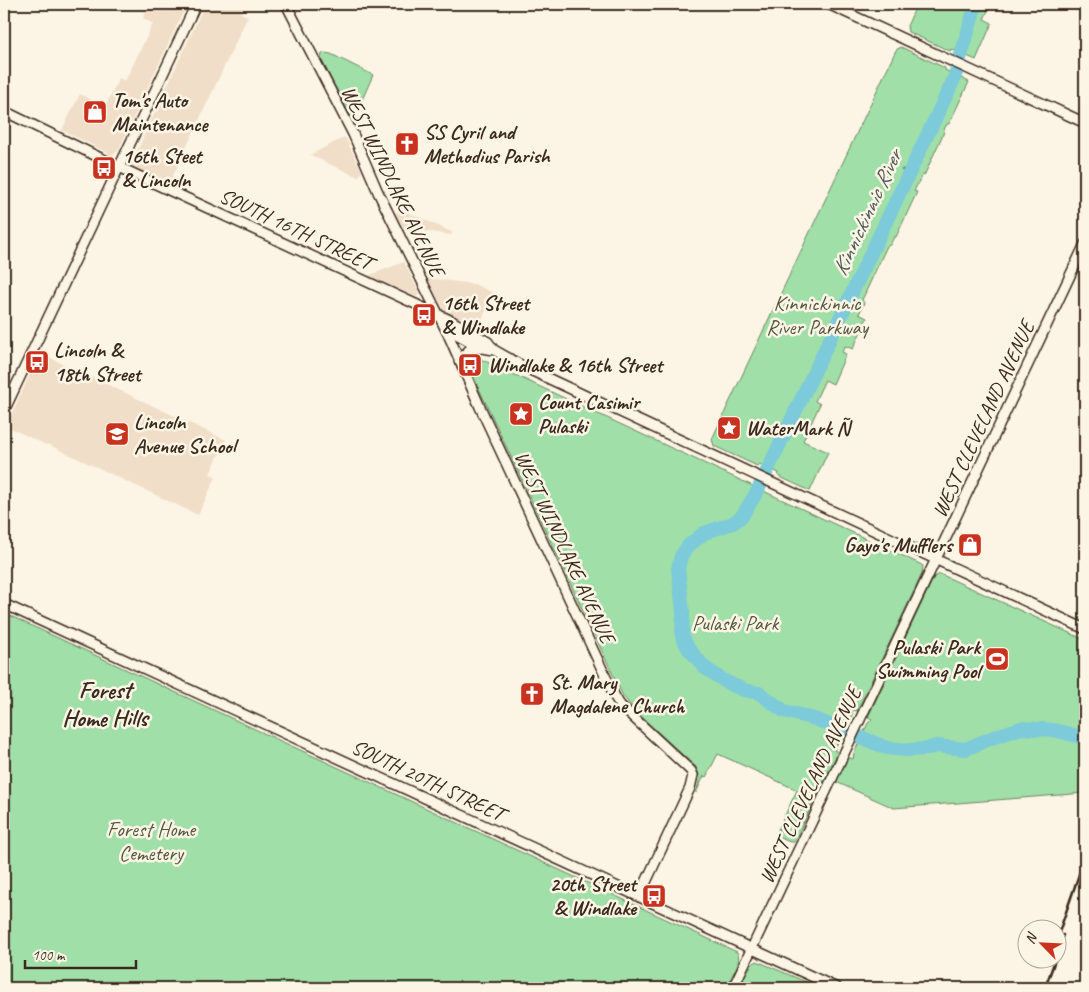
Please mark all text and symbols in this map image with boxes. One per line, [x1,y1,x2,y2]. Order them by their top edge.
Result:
street label: WEST WINDLAKE AVENUE [336,81,452,283]
place label: Tom's Auto Maintenance [112,87,210,137]
shop icon: Tom's Auto Maintenance [82,99,108,125]
place label: SS Cyril and Methodius Parish [424,119,551,169]
church icon: SS Cyril and Methodius Parish [394,131,420,157]
water label: Kinnickinnic River [826,142,910,280]
place label: 16th Steet & Lincoln [122,143,203,193]
bus stop icon: 16th Steet & Lincoln [91,155,117,181]
street label: SOUTH 16TH STREET [216,182,381,278]
place label: 16th Street & Windlake [442,290,532,340]
park label: Kinnickinnic River Parkway [766,290,870,340]
bus stop icon: 16th Street & Windlake [411,302,437,328]
street label: WEST CLEVELAND AVENUE [926,314,1041,521]
place label: Lincoln & 18th Street [54,337,144,387]
bus stop icon: Lincoln & 18th Street [24,349,50,375]
bus stop icon: Windlake & 16th Street [457,352,483,378]
place label: Windlake & 16th Street [488,352,665,378]
place label: Count Casimir Pulaski [538,389,642,439]
place icon: Count Casimir Pulaski [508,401,534,427]
place label: Lincoln Avenue School [134,409,240,459]
place icon: WaterMark Ñ [716,415,742,441]
place label: WaterMark Ñ [746,415,854,441]
school or university icon: Lincoln Avenue School [104,421,130,447]
street label: WEST WINDLAKE AVENUE [509,447,622,649]
place label: Gayo's Mufflers [844,532,955,558]
shop icon: Gayo's Mufflers [957,532,983,558]
park label: Pulaski Park [692,610,779,636]
place label: Pulaski Park Swimming Pool [876,634,984,684]
sports icon: Pulaski Park Swimming Pool [984,646,1010,672]
place label: St. Mary Magdalene Church [550,669,686,719]
district label: Forest Home Hills [62,675,150,733]
street label: WEST CLEVELAND AVENUE [753,680,868,887]
church icon: St. Mary Magdalene Church [519,681,545,707]
street label: SOUTH 20TH STREET [348,733,513,829]
park label: Forest Home Cemetery [107,816,197,866]
place label: 20th Street & Windlake [549,871,639,921]
bus stop icon: 20th Street & Windlake [641,883,667,909]
north arrow [1016,920,1066,970]
text: N [1021,929,1041,946]
scale bar [25,937,136,969]
text: 100 m [32,946,66,965]

